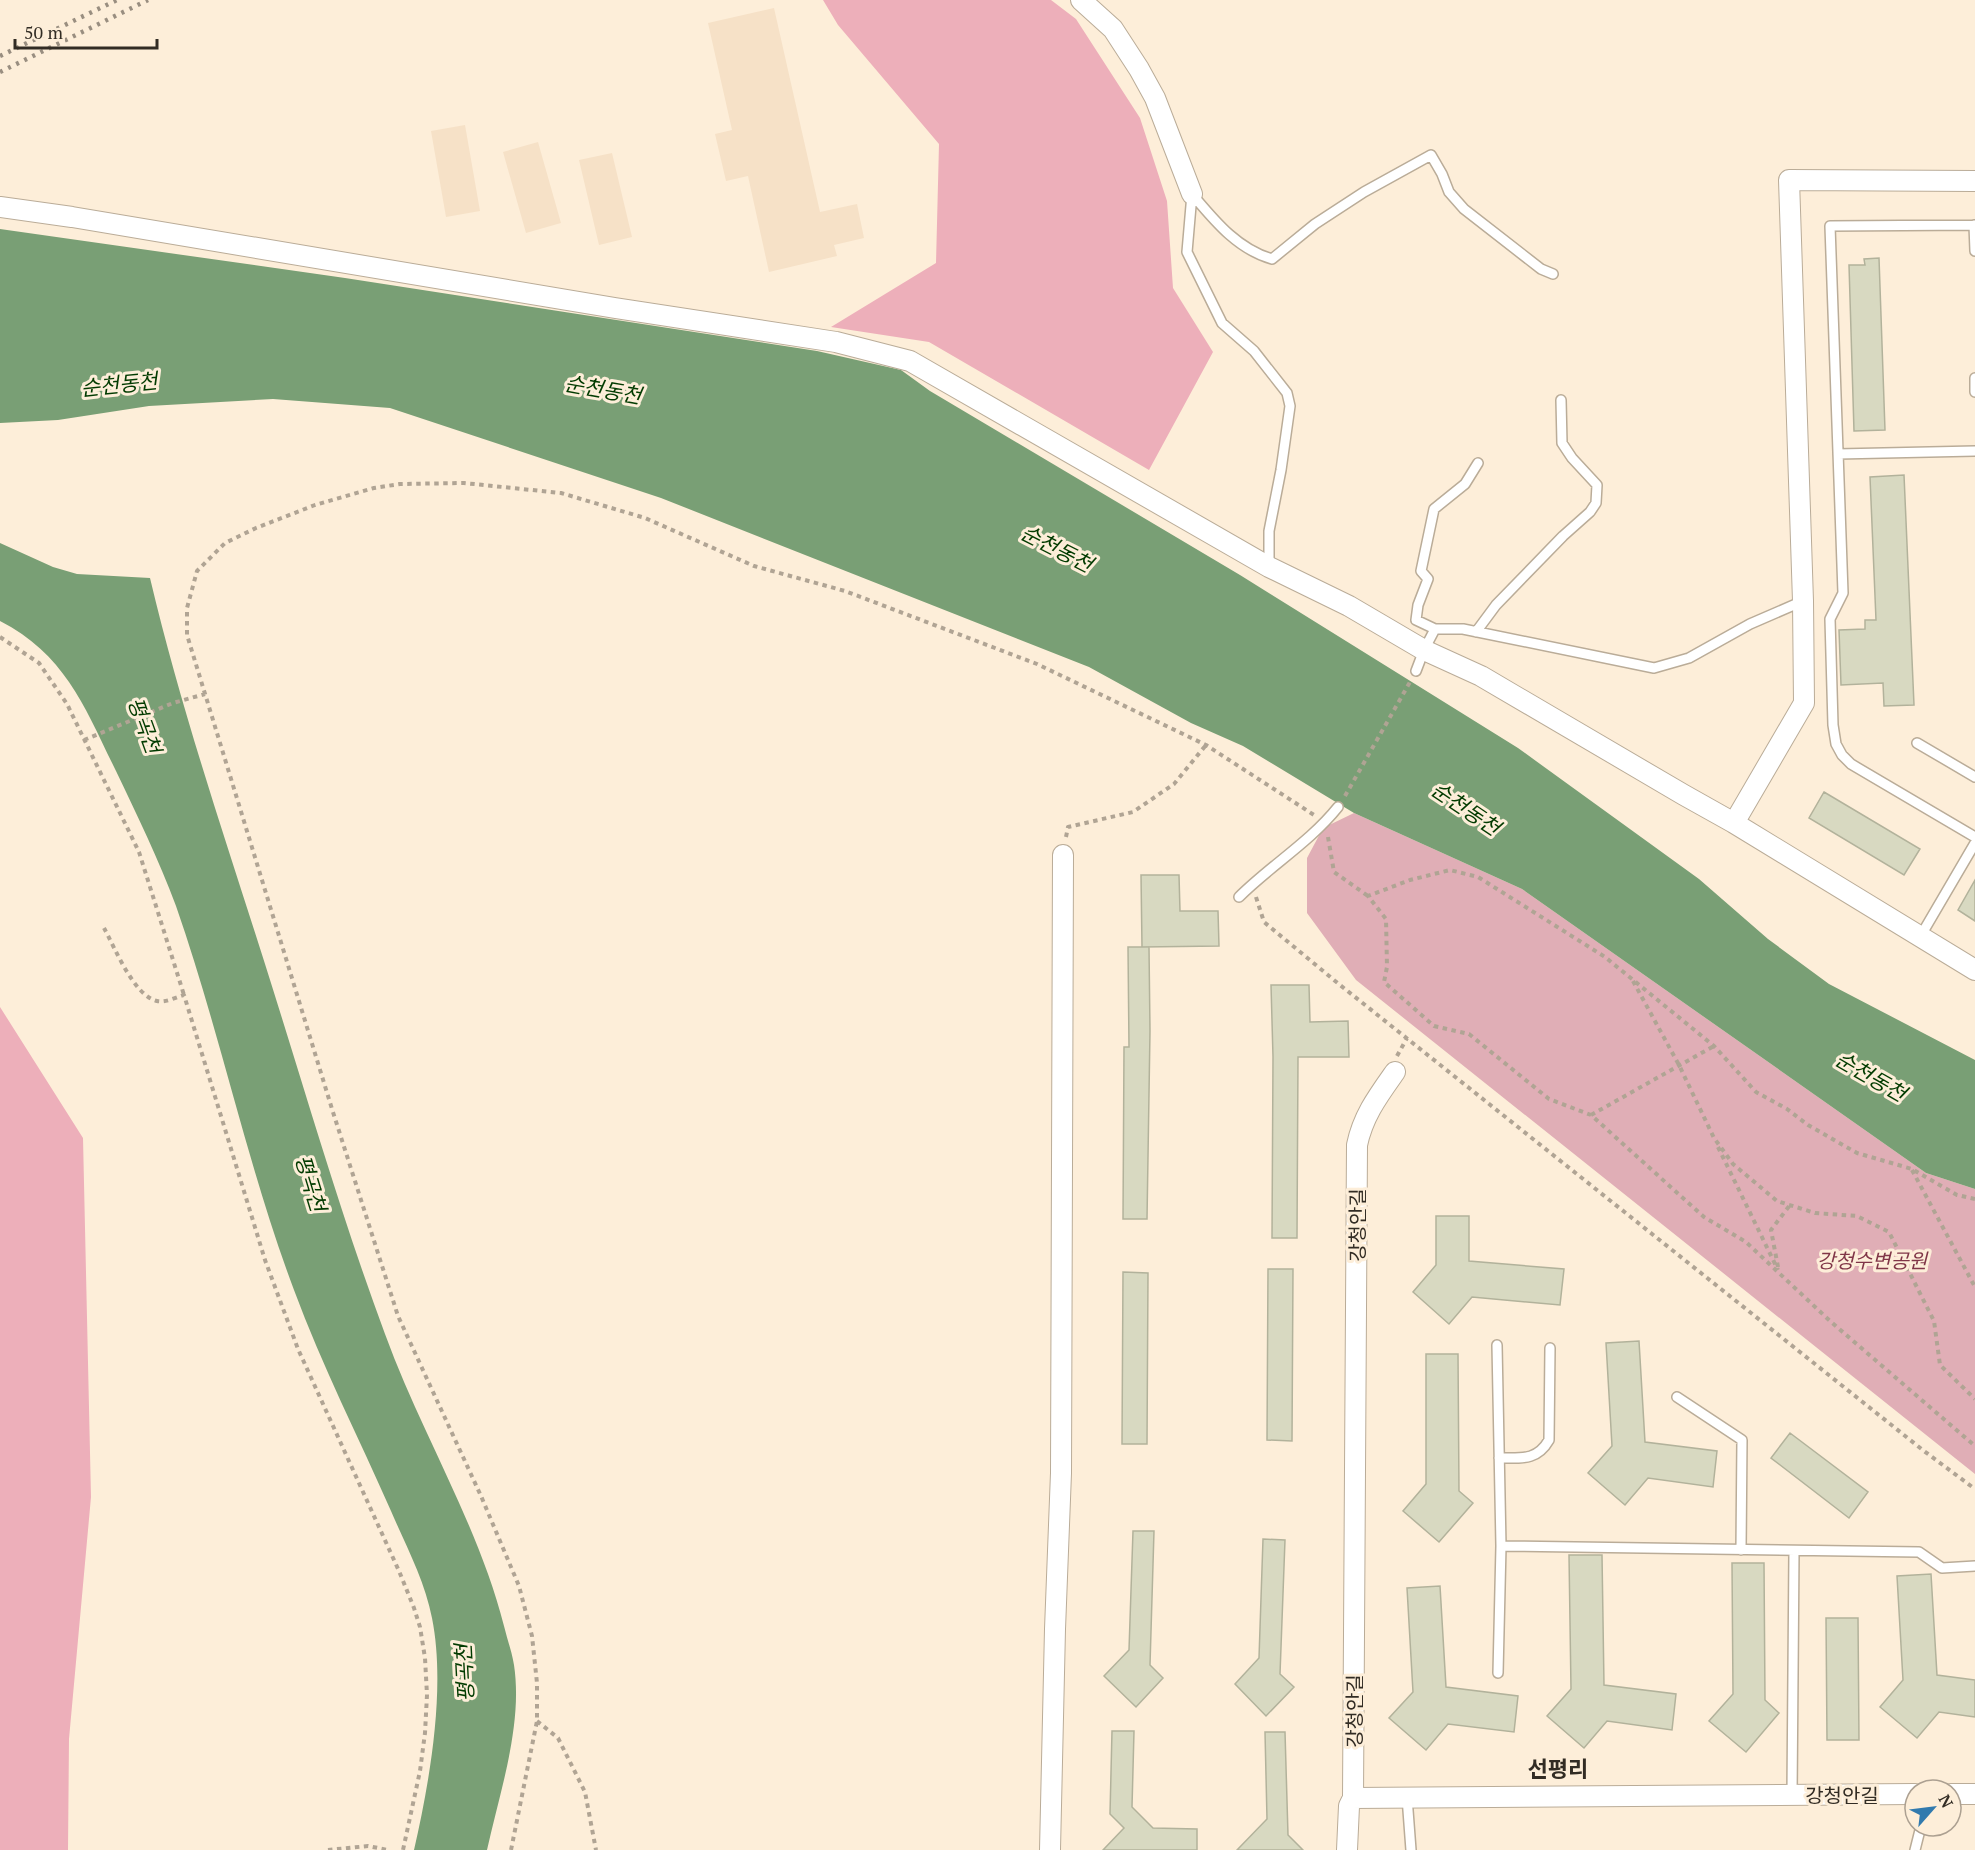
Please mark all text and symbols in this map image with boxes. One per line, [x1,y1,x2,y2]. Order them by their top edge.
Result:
scale bar [15,12,158,50]
text: 50 m [24,20,64,44]
water label: 순천동천 [79,366,162,402]
water label: 순천동천 [563,369,646,410]
water label: 순천동천 [1016,518,1100,579]
water label: 평곡천 [122,693,169,760]
water label: 순천동천 [1426,775,1508,843]
water label: 순천동천 [1831,1045,1914,1109]
water label: 평곡천 [289,1151,334,1217]
street label: 강청안길 [1344,1188,1371,1262]
park label: 강청수변공원 [1817,1247,1929,1274]
water label: 평곡천 [448,1641,479,1703]
street label: 강청안길 [1341,1674,1368,1748]
district label: 선평리 [1528,1754,1588,1783]
north arrow [1903,1778,1963,1838]
street label: 강청안길 [1805,1782,1879,1809]
text: N [1934,1790,1959,1811]

